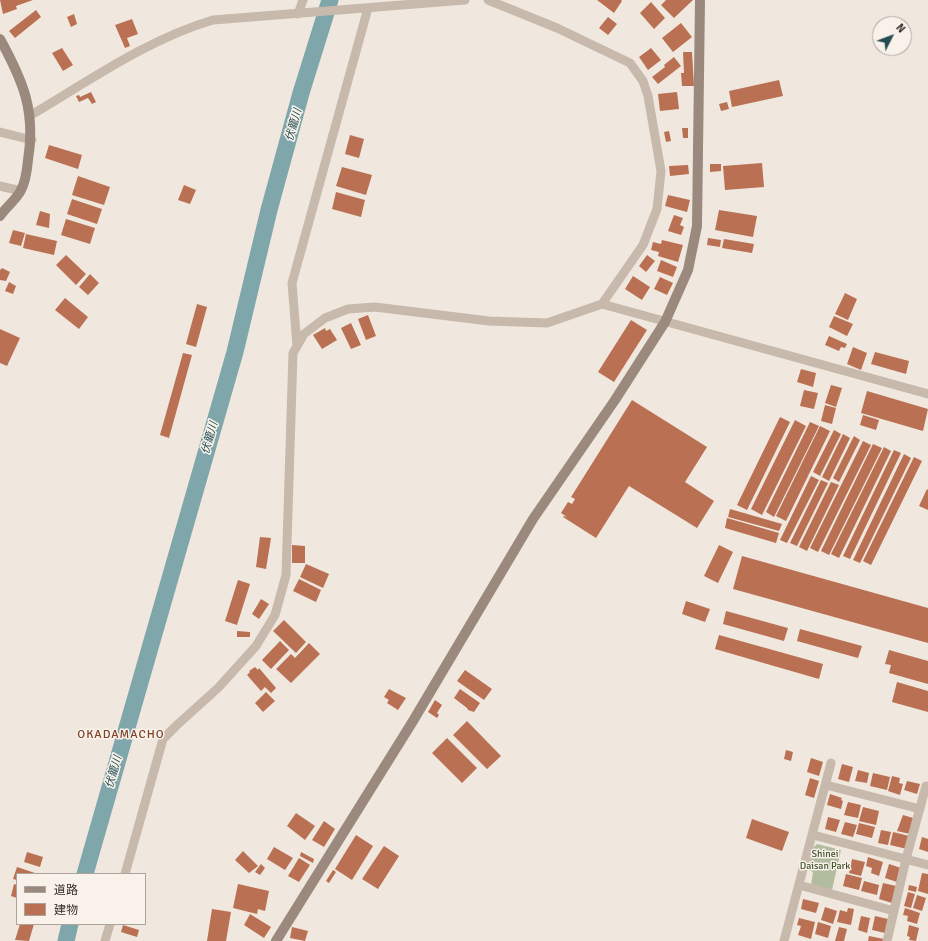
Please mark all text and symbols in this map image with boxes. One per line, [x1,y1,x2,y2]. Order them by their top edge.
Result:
north arrow [872,16,912,56]
text: N [893,21,908,35]
water label: 伏籠川 [283,107,305,143]
water label: 伏籠川 [199,420,221,456]
district label: OKADAMACHO [77,728,165,742]
water label: 伏籠川 [103,754,125,790]
park label: Shinei Daisan Park [800,848,850,872]
legend [16,873,146,925]
text: 道路 [54,883,78,898]
text: 建物 [54,903,78,918]

